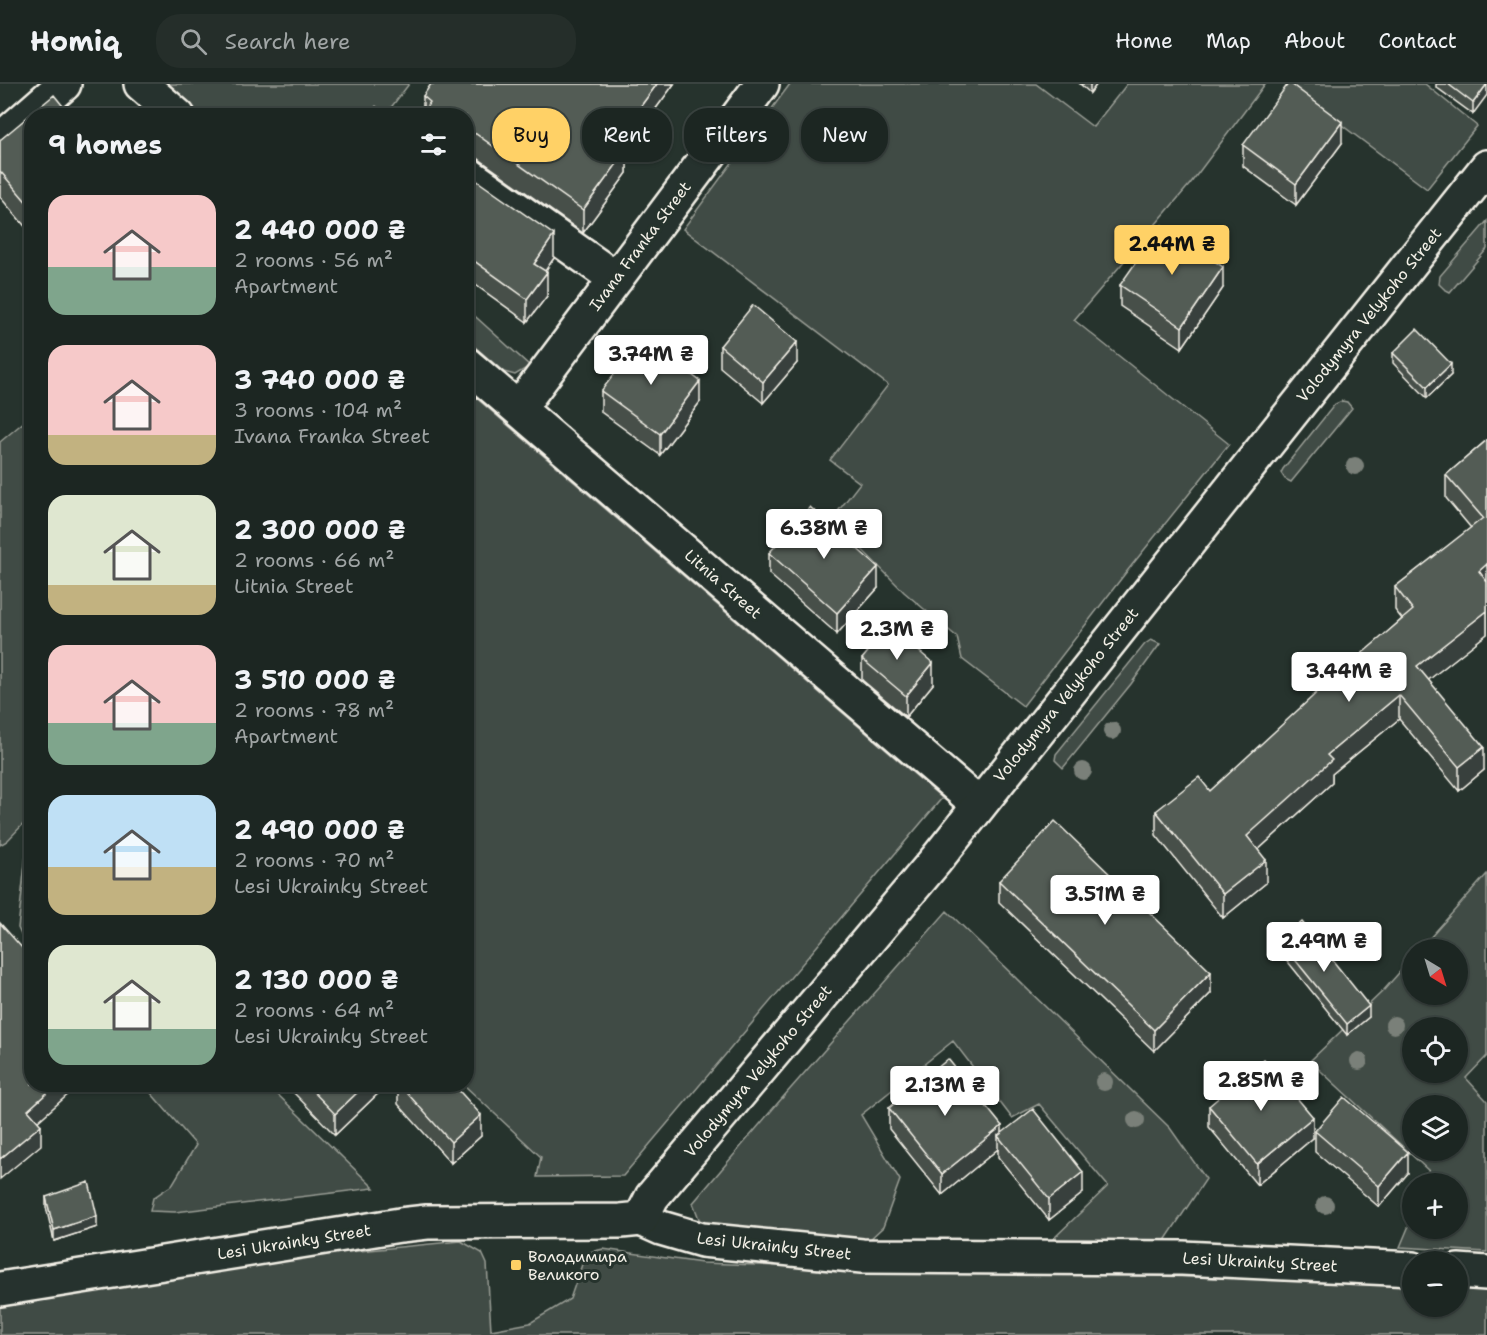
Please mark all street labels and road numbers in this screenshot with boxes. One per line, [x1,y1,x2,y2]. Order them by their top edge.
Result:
street label: Ivana Franka Street [584,177,696,315]
street label: Volodymyra Velykoho Street [1292,223,1446,407]
street label: Litnia Street [680,545,766,623]
street label: Volodymyra Velykoho Street [989,603,1143,787]
street label: Volodymyra Velykoho Street [680,980,836,1162]
street label: Lesi Ukrainky Street [216,1219,372,1265]
street label: Lesi Ukrainky Street [696,1227,852,1265]
street label: Lesi Ukrainky Street [1182,1247,1338,1277]

